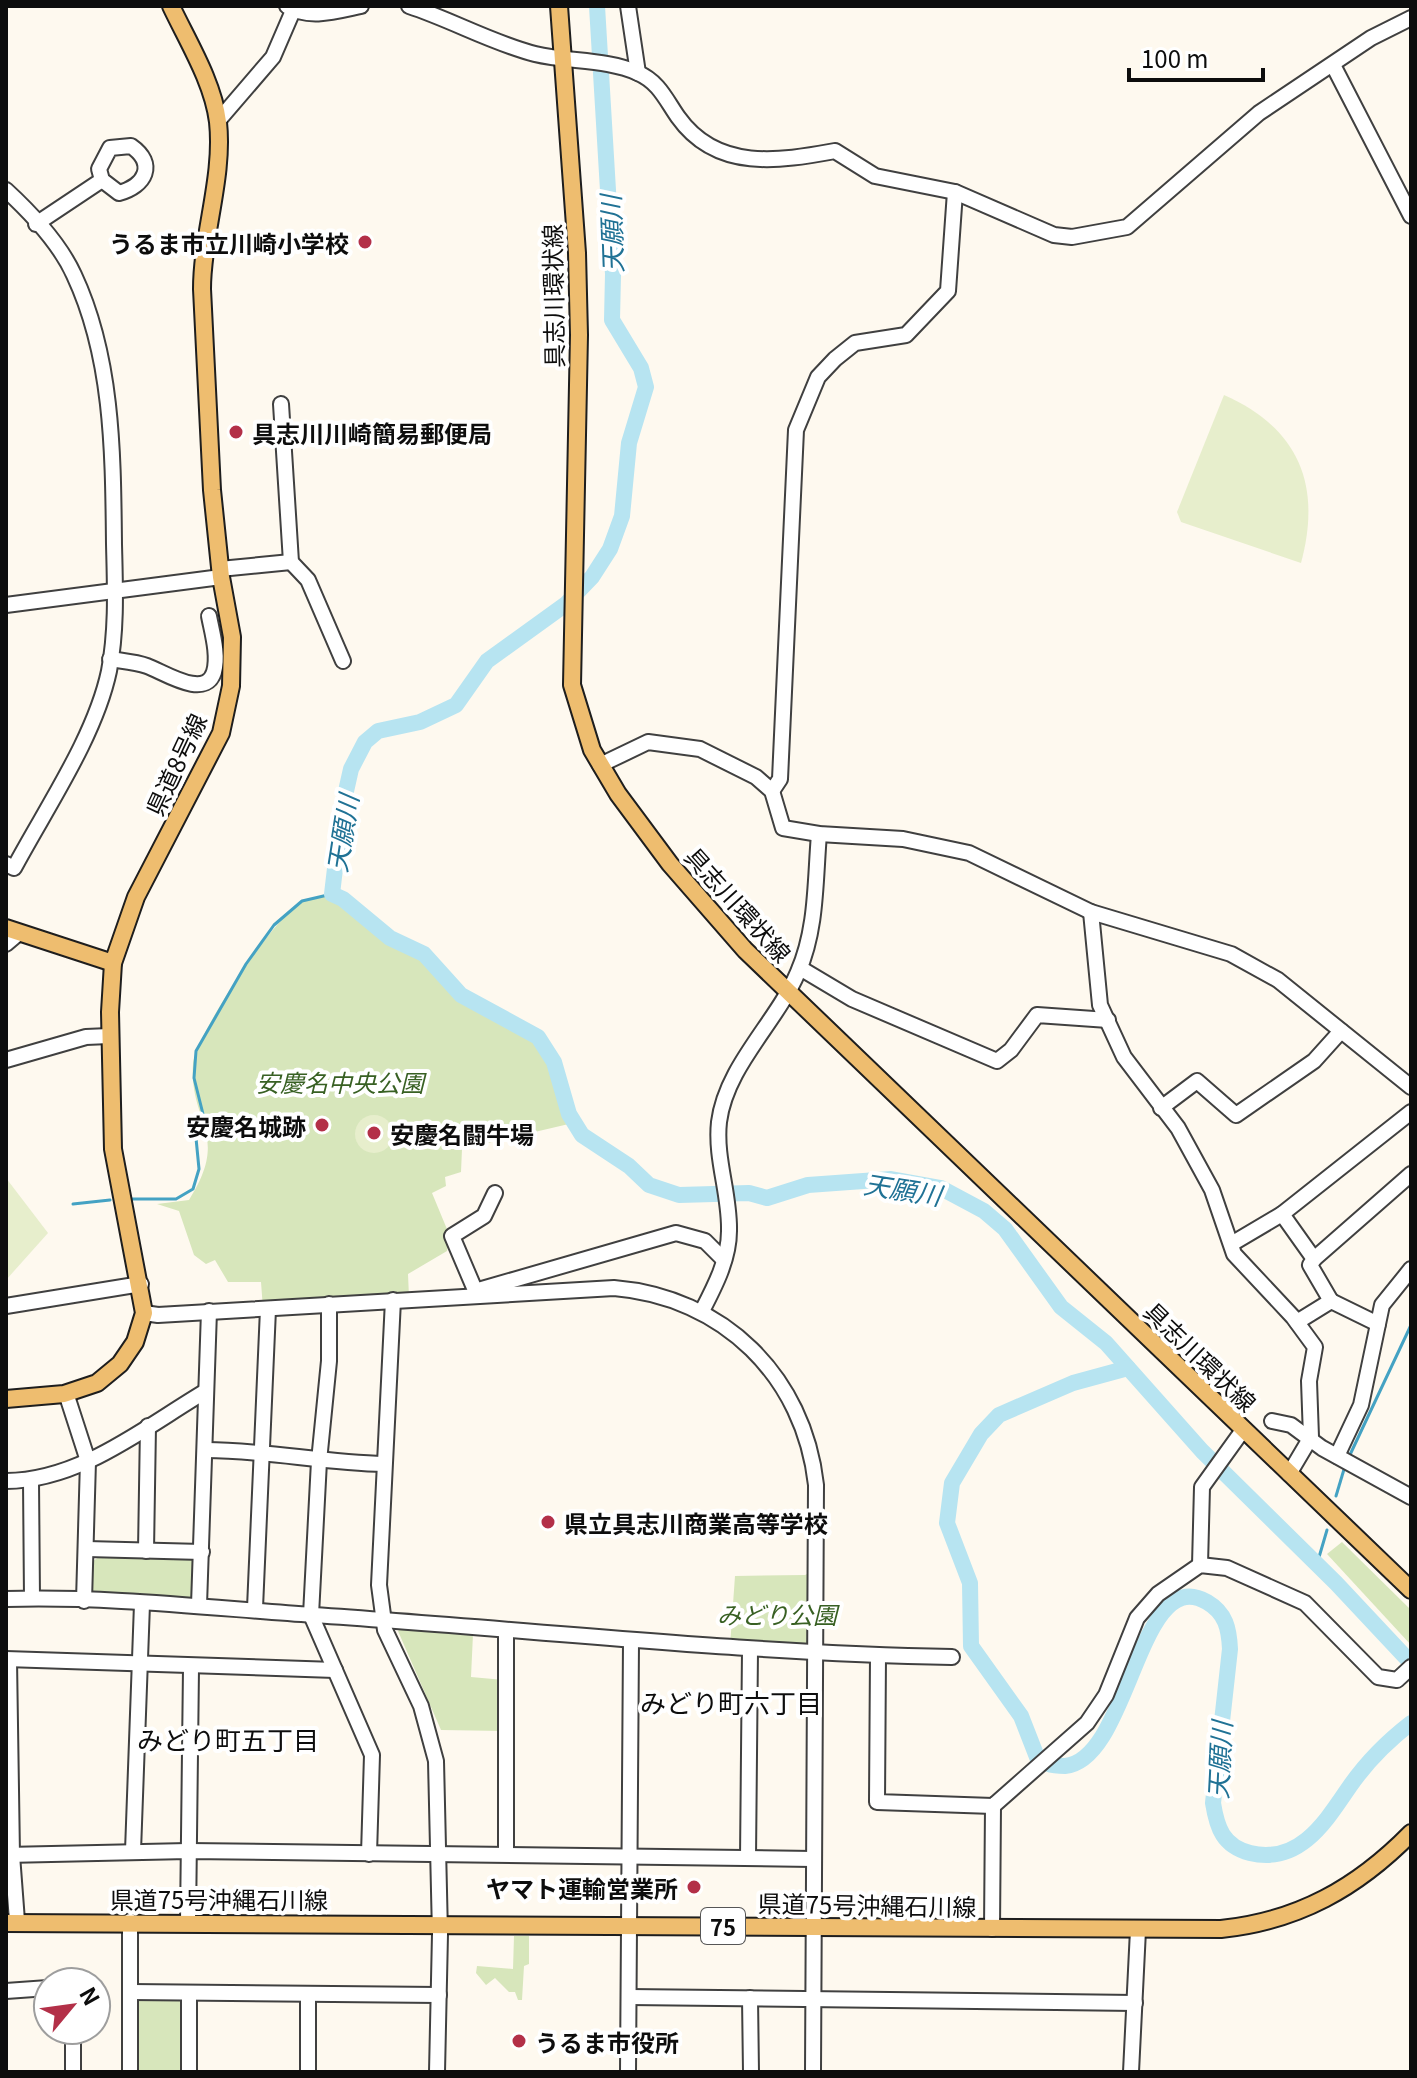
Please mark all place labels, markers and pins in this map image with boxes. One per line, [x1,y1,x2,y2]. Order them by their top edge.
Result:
place label: うるま市立川崎小学校 [109,225,349,260]
marker: うるま市立川崎小学校 [356,233,374,251]
place label: 具志川川崎簡易郵便局 [252,415,492,450]
marker: 具志川川崎簡易郵便局 [227,423,245,441]
place label: 安慶名城跡 [186,1108,306,1143]
marker: 安慶名城跡 [313,1116,331,1134]
place label: 安慶名闘牛場 [390,1116,534,1151]
marker: 安慶名闘牛場 [365,1124,383,1142]
place label: 県立具志川商業高等学校 [564,1505,828,1540]
marker: 県立具志川商業高等学校 [539,1513,557,1531]
place label: ヤマト運輸営業所 [486,1870,678,1905]
marker: ヤマト運輸営業所 [685,1878,703,1896]
place label: うるま市役所 [535,2024,679,2059]
marker: うるま市役所 [510,2032,528,2050]

